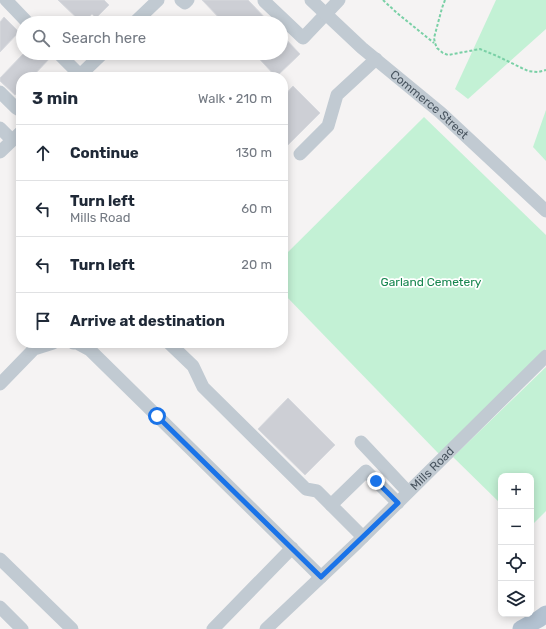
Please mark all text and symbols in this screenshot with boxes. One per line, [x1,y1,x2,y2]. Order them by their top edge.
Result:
search box [16,16,288,60]
icon: search [30,27,52,49]
text: Search here [62,29,146,47]
street label: Commerce Street [387,67,472,142]
text: 3 min [32,88,78,108]
text: Walk · 210 m [198,91,272,106]
icon: ahead [32,142,54,164]
text: Continue [70,144,139,162]
text: 130 m [236,145,272,160]
text: Turn left [70,192,135,210]
icon: left [32,198,54,220]
text: 60 m [241,201,272,216]
text: Mills Road [70,210,130,225]
icon: left [32,254,54,276]
text: Turn left [70,256,135,274]
text: 20 m [241,257,272,272]
park label: Garland Cemetery [381,275,482,289]
icon: arrive [32,310,54,332]
text: Arrive at destination [70,312,225,330]
route start [148,407,166,425]
street label: Mills Road [407,444,457,493]
route end [367,472,385,490]
map controls [498,473,534,617]
button: + [498,473,534,509]
button: − [498,509,534,545]
button: locate [498,545,534,581]
button: layers [498,581,534,617]

